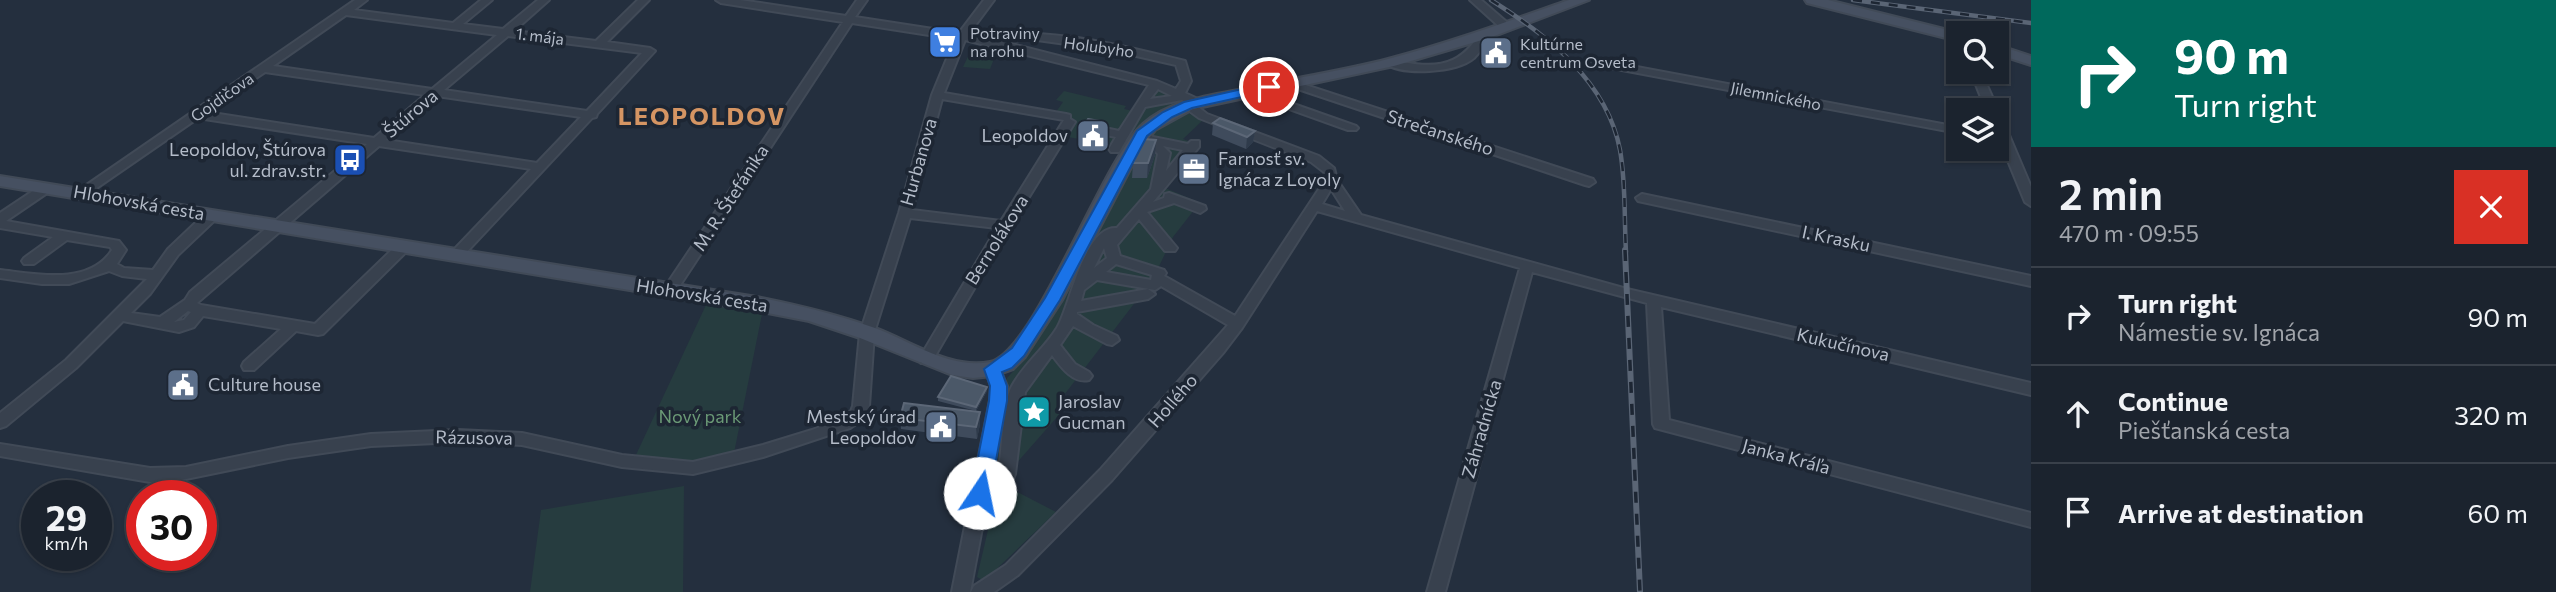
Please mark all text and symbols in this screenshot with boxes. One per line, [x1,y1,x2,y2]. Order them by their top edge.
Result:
map controls [1946,21,2009,161]
button: search [1946,21,2009,84]
street label: 1. mája [515,23,565,48]
supermarket icon: Potraviny na rohu [926,23,964,61]
place label: Potraviny na rohu [970,23,1040,60]
text: 90 m [2174,24,2289,84]
icon: right [2059,28,2150,119]
street label: Holubyho [1063,32,1135,61]
public building icon: Kultúrne centrum Osveta [1477,34,1515,72]
place label: Kultúrne centrum Osveta [1520,34,1636,71]
pin [1239,57,1299,117]
street label: Gojdičova [187,68,257,125]
icon: arrive [1250,68,1288,106]
street label: Jilemnického [1729,77,1823,114]
street label: Štúrova [379,84,442,142]
text: Turn right [2174,84,2317,124]
button: layers [1946,98,2009,161]
district label: LEOPOLDOV [618,101,786,130]
street label: Strečanského [1384,104,1496,160]
street label: Hurbanova [895,115,941,208]
public building icon: Leopoldov [1074,117,1112,155]
place label: Leopoldov [981,124,1068,146]
place label: Leopoldov, Štúrova ul. zdrav.str. [169,138,326,181]
street label: M. R. Štefánika [688,140,773,255]
bus stop icon: Leopoldov, Štúrova ul. zdrav.str. [331,141,369,179]
place label: Farnosť sv. Ignáca z Loyoly [1218,147,1341,190]
office icon: Farnosť sv. Ignáca z Loyoly [1175,150,1213,188]
text: 2 min [2059,167,2163,219]
button: close [2454,170,2528,244]
street label: Hlohovská cesta [72,180,206,224]
street label: Bernolákova [960,191,1032,288]
text: 470 m · 09:55 [2059,219,2199,247]
street label: I. Krasku [1800,220,1872,256]
street label: Hlohovská cesta [635,274,769,316]
text: Turn right [2118,287,2237,318]
icon: right [2059,297,2097,335]
text: 90 m [2468,301,2528,332]
text: Námestie sv. Ignáca [2118,318,2320,346]
street label: Kukučínova [1795,323,1892,365]
public building icon: Culture house [164,366,202,404]
street label: Hollého [1143,369,1202,432]
place label: Culture house [208,373,321,395]
street label: Záhradnícka [1456,377,1506,481]
text: Continue [2118,385,2228,416]
place label: Jaroslav Gucman [1058,390,1126,433]
place icon: Jaroslav Gucman [1015,393,1053,431]
icon: ahead [2059,395,2097,433]
text: 320 m [2454,399,2528,430]
park label: Nový park [658,405,742,427]
place label: Mestský úrad Leopoldov [806,405,916,448]
public building icon: Mestský úrad Leopoldov [922,408,960,446]
text: Piešťanská cesta [2118,416,2290,444]
street label: Rázusova [435,425,513,449]
street label: Janka Kráľa [1740,434,1833,478]
position arrow [943,456,1017,530]
speed limit sign: 30 [126,480,217,571]
icon: arrive [2059,493,2097,531]
text: 29 [46,495,87,538]
text: Arrive at destination [2118,497,2364,528]
text: 60 m [2468,497,2528,528]
text: km/h [45,532,88,554]

